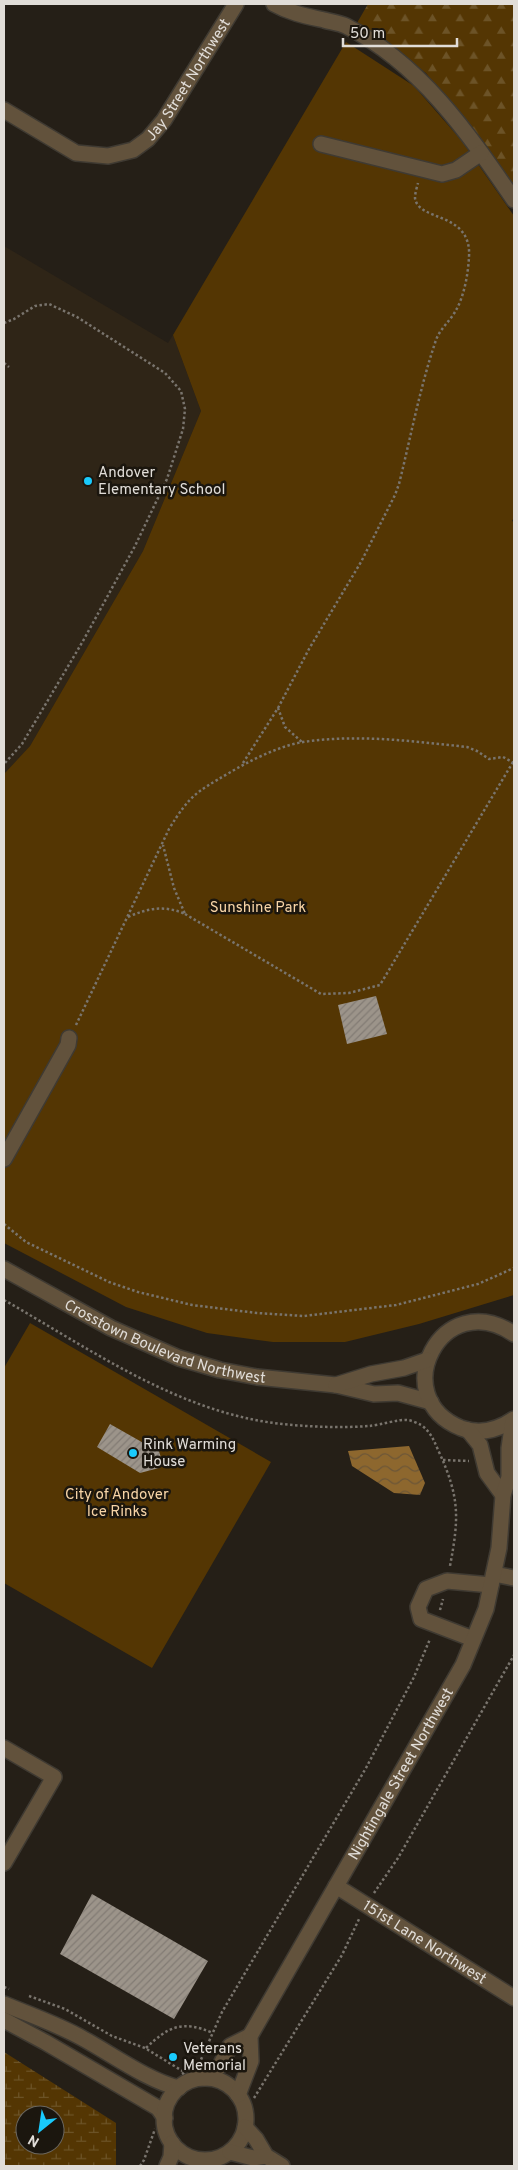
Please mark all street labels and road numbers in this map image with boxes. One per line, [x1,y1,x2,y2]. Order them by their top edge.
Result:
street label: Jay Street Northwest [142,16,236,146]
street label: Crosstown Boulevard Northwest [60,1296,266,1389]
street label: Nightingale Street Northwest [345,1685,459,1864]
street label: 151st Lane Northwest [359,1897,490,1989]

